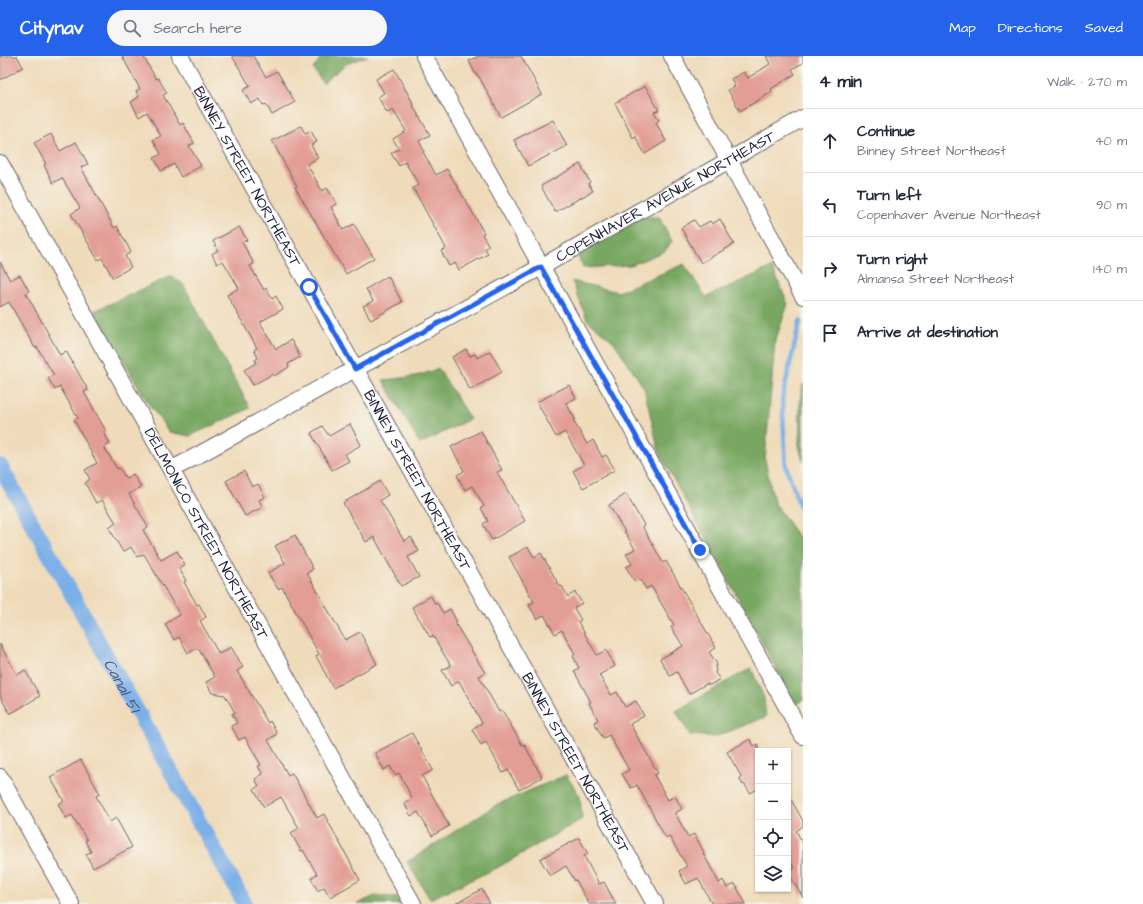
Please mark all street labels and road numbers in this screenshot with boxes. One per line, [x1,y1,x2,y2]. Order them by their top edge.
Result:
street label: BINNEY STREET NORTHEAST [188,83,306,271]
street label: COPENHAVER AVENUE NORTHEAST [552,126,780,267]
street label: BINNEY STREET NORTHEAST [358,386,476,575]
street label: DELMONICO STREET NORTHEAST [139,424,274,644]
street label: BINNEY STREET NORTHEAST [516,669,635,857]

